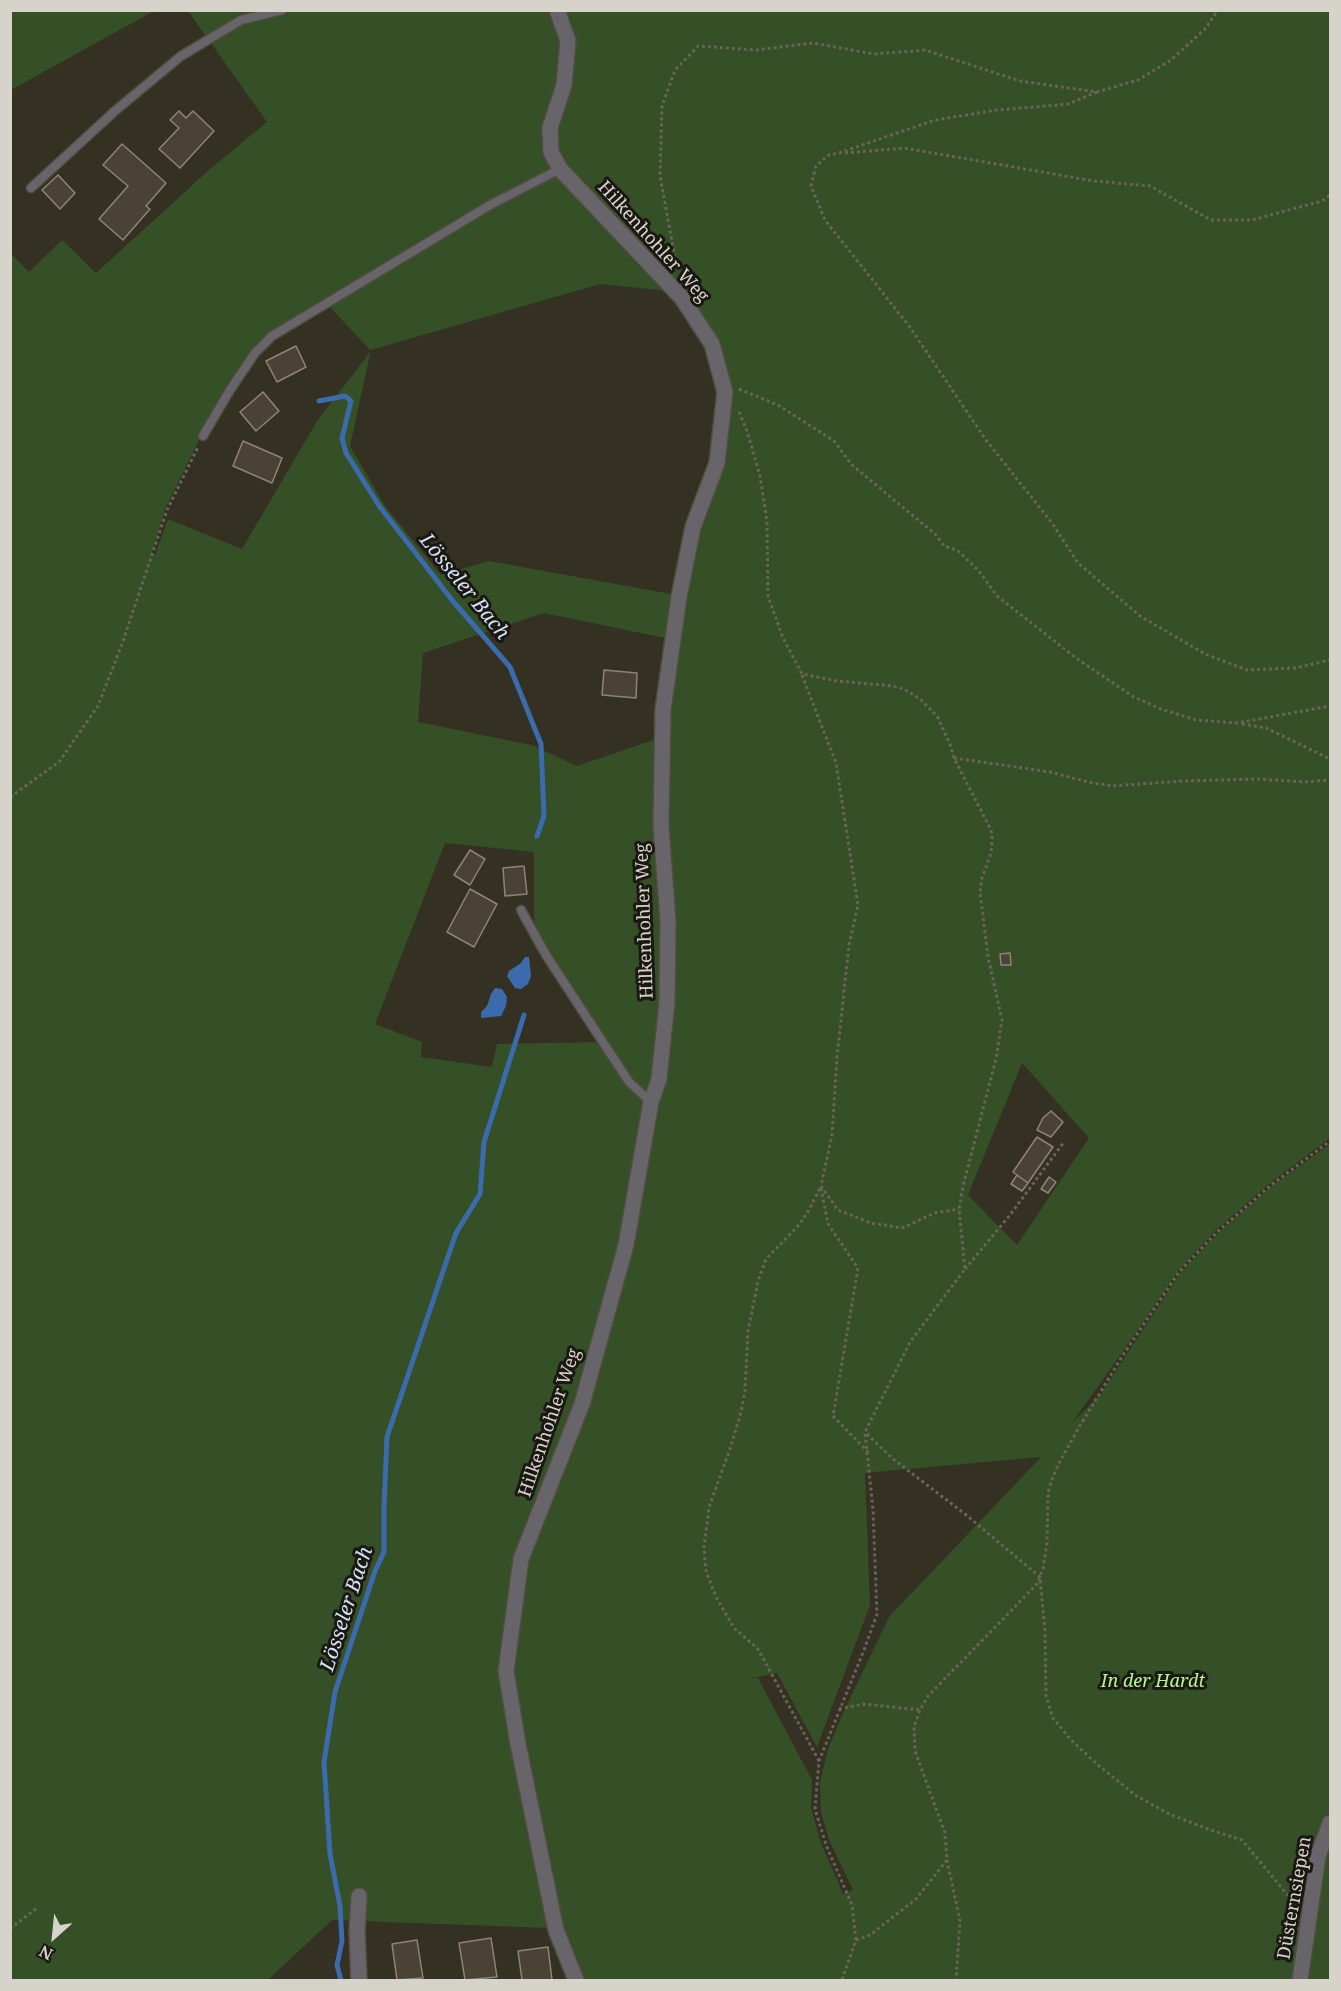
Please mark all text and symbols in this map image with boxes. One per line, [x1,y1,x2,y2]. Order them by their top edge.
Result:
street label: Hilkenhohler Weg [593,177,713,307]
water label: Lösseler Bach [414,529,514,645]
street label: Hilkenhohler Weg [631,843,659,999]
street label: Hilkenhohler Weg [514,1346,586,1500]
water label: Lösseler Bach [316,1544,378,1674]
park label: In der Hardt [1101,1671,1205,1693]
street label: Düsternsiepen [1274,1835,1316,1961]
north arrow [24,1907,84,1967]
text: N [35,1940,56,1966]

